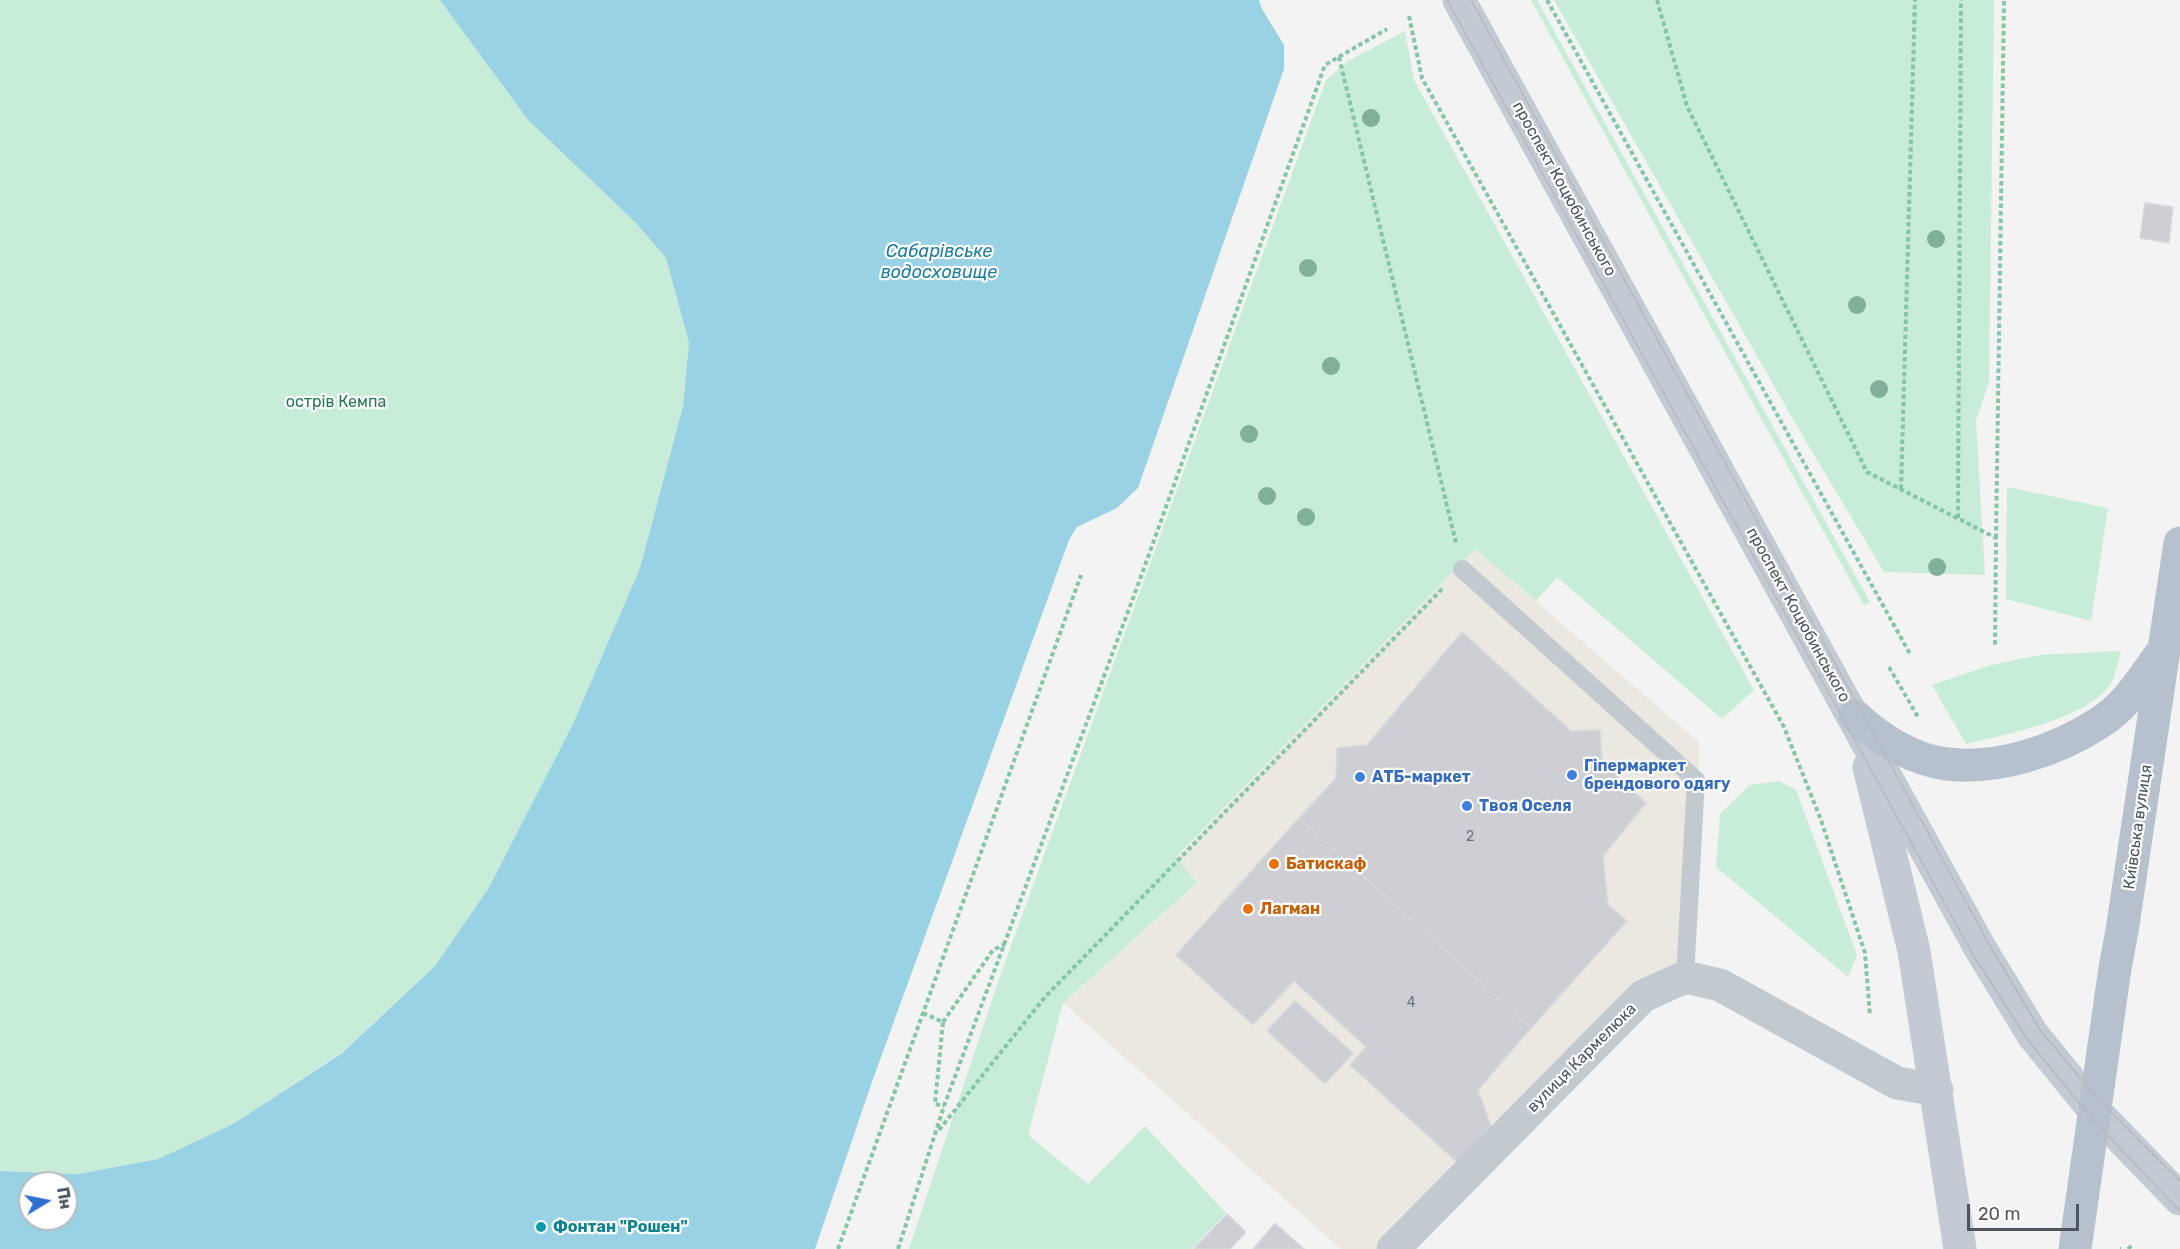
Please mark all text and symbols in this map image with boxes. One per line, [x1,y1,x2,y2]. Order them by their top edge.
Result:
street label: проспект Коцюбинського [1508,98,1620,280]
water label: Сабарівське водосховище [881,241,997,284]
park label: острів Кемпа [286,392,386,412]
street label: проспект Коцюбинського [1742,524,1854,706]
place label: Гіпермаркет брендового одягу [1584,756,1731,794]
street label: Київська вулиця [2120,763,2156,891]
place label: АТБ-маркет [1372,767,1470,787]
marker: Гіпермаркет брендового одягу [1565,768,1579,782]
marker: АТБ-маркет [1353,770,1367,784]
place label: Твоя Оселя [1479,796,1572,816]
marker: Твоя Оселя [1460,799,1474,813]
house number: 2 [1466,829,1474,845]
place label: Батискаф [1286,854,1366,874]
marker: Батискаф [1267,857,1281,871]
place label: Лагман [1260,899,1320,919]
marker: Лагман [1241,902,1255,916]
house number: 4 [1407,995,1415,1011]
street label: вулиця Кармелюка [1523,999,1641,1117]
north arrow [18,1171,78,1231]
text: Пн [53,1186,76,1211]
scale bar [1970,1192,2082,1230]
text: 20 m [1978,1203,2020,1225]
place label: Фонтан "Рошен" [553,1217,688,1237]
marker: Фонтан "Рошен" [534,1220,548,1234]

